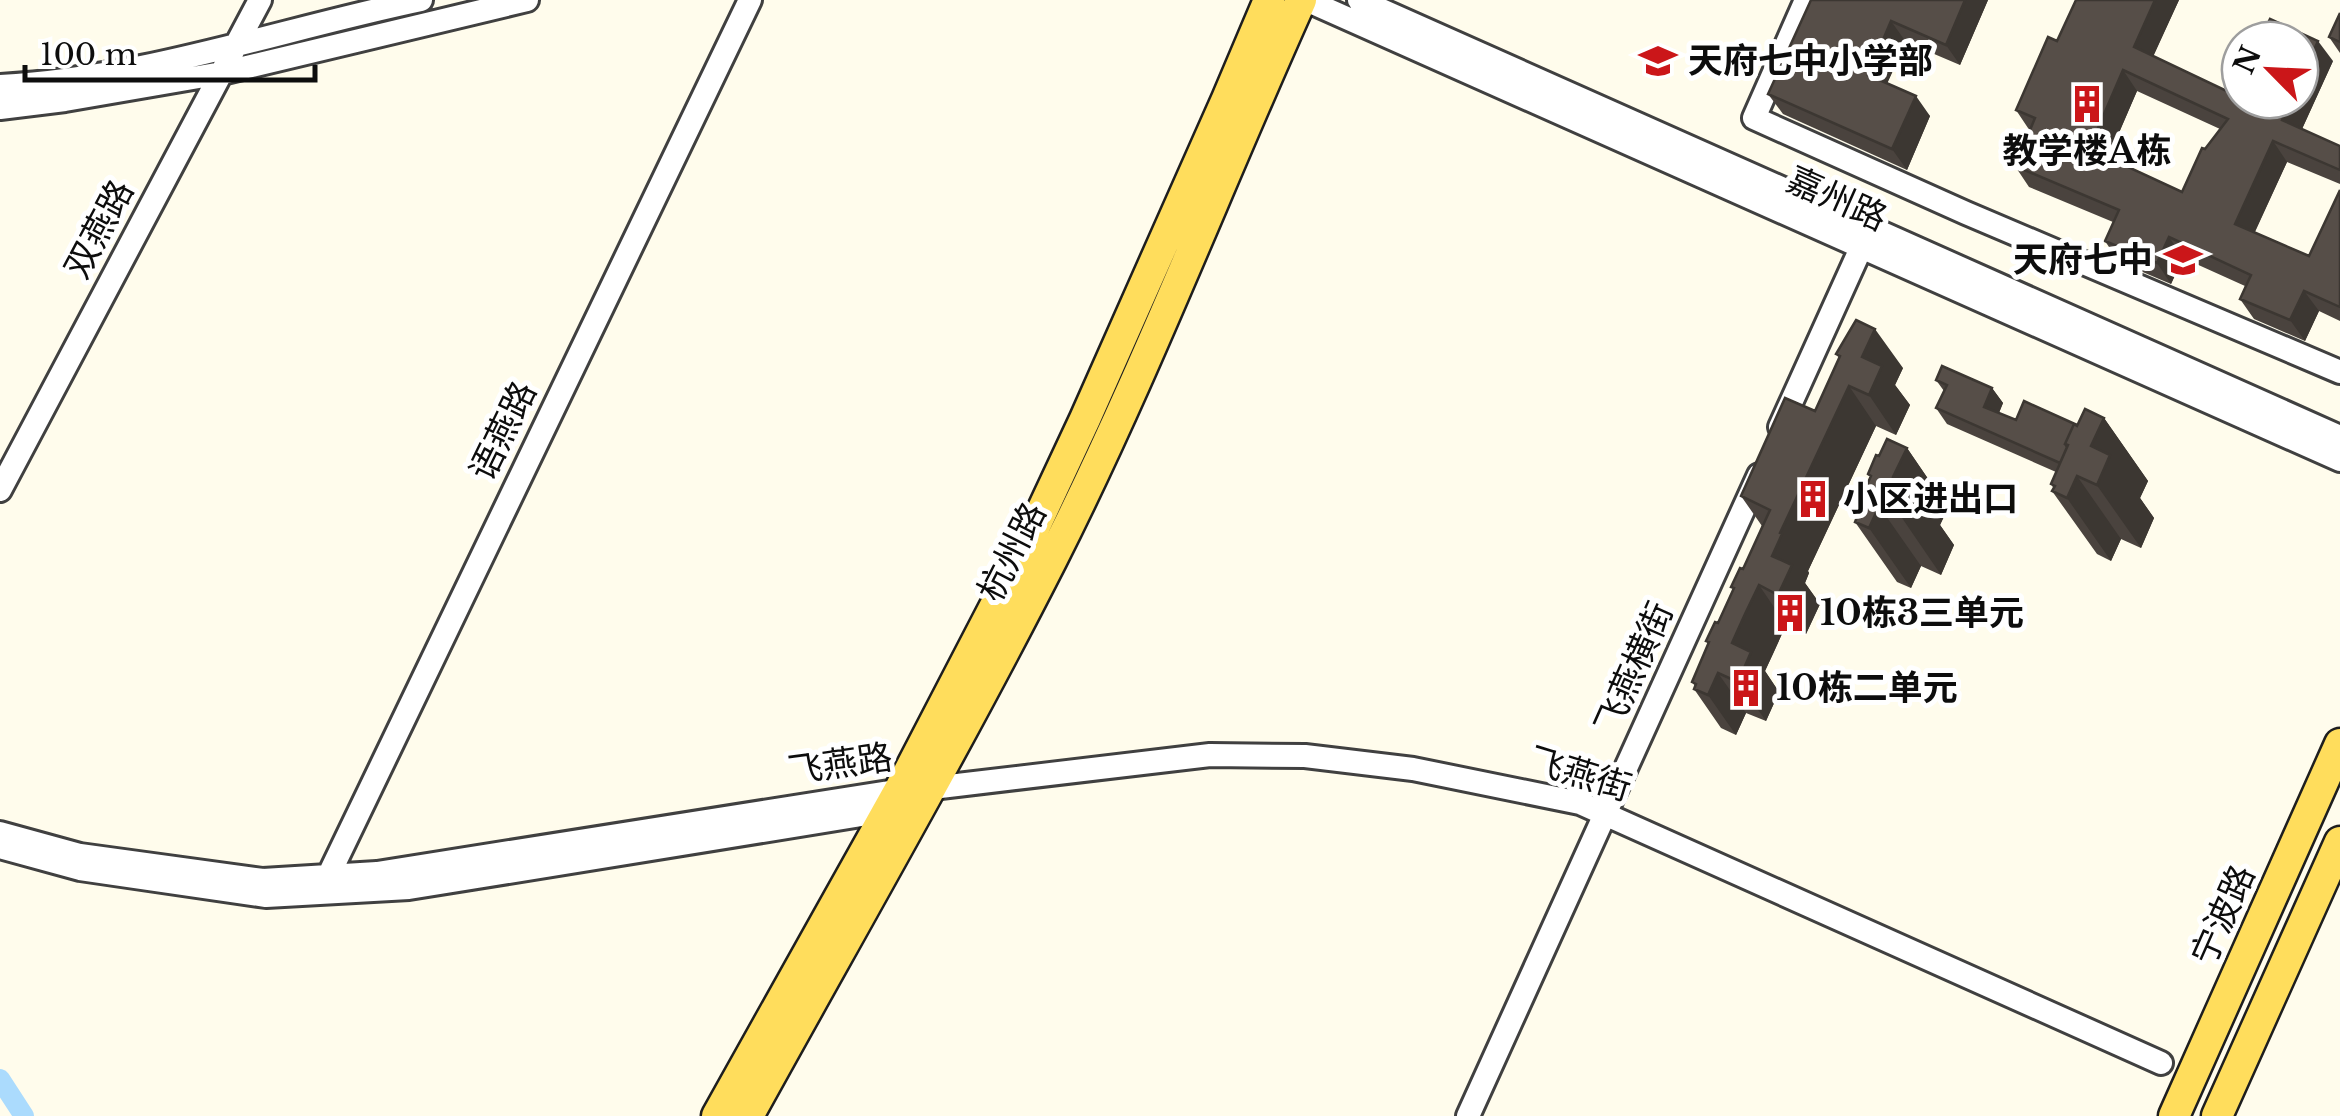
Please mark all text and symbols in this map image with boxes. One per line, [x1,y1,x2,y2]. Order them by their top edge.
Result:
scale bar [25,20,315,82]
north arrow [2220,20,2320,120]
text: 100 m [40,36,137,73]
place label: 天府七中小学部 [1688,39,1933,82]
school or university icon: 天府七中小学部 [1637,40,1679,82]
text: N [2226,41,2269,79]
building icon: 教学楼A栋 [2066,83,2108,125]
place label: 教学楼A栋 [2003,129,2171,172]
street label: 嘉州路 [1780,158,1894,240]
street label: 双燕路 [55,172,142,285]
place label: 天府七中 [2013,238,2153,281]
school or university icon: 天府七中 [2162,239,2204,281]
street label: 语燕路 [460,374,545,487]
place label: 小区进出口 [1843,477,2018,520]
building icon: 小区进出口 [1792,478,1834,520]
street label: 杭州路 [969,495,1055,608]
place label: 10栋3三单元 [1820,591,2024,634]
building icon: 10栋3三单元 [1769,592,1811,634]
street label: 飞燕横街 [1585,595,1682,740]
place label: 10栋二单元 [1776,666,1958,709]
building icon: 10栋二单元 [1725,667,1767,709]
street label: 飞燕路 [785,735,895,792]
street label: 飞燕街 [1524,738,1637,809]
street label: 宁波路 [2182,858,2264,972]

